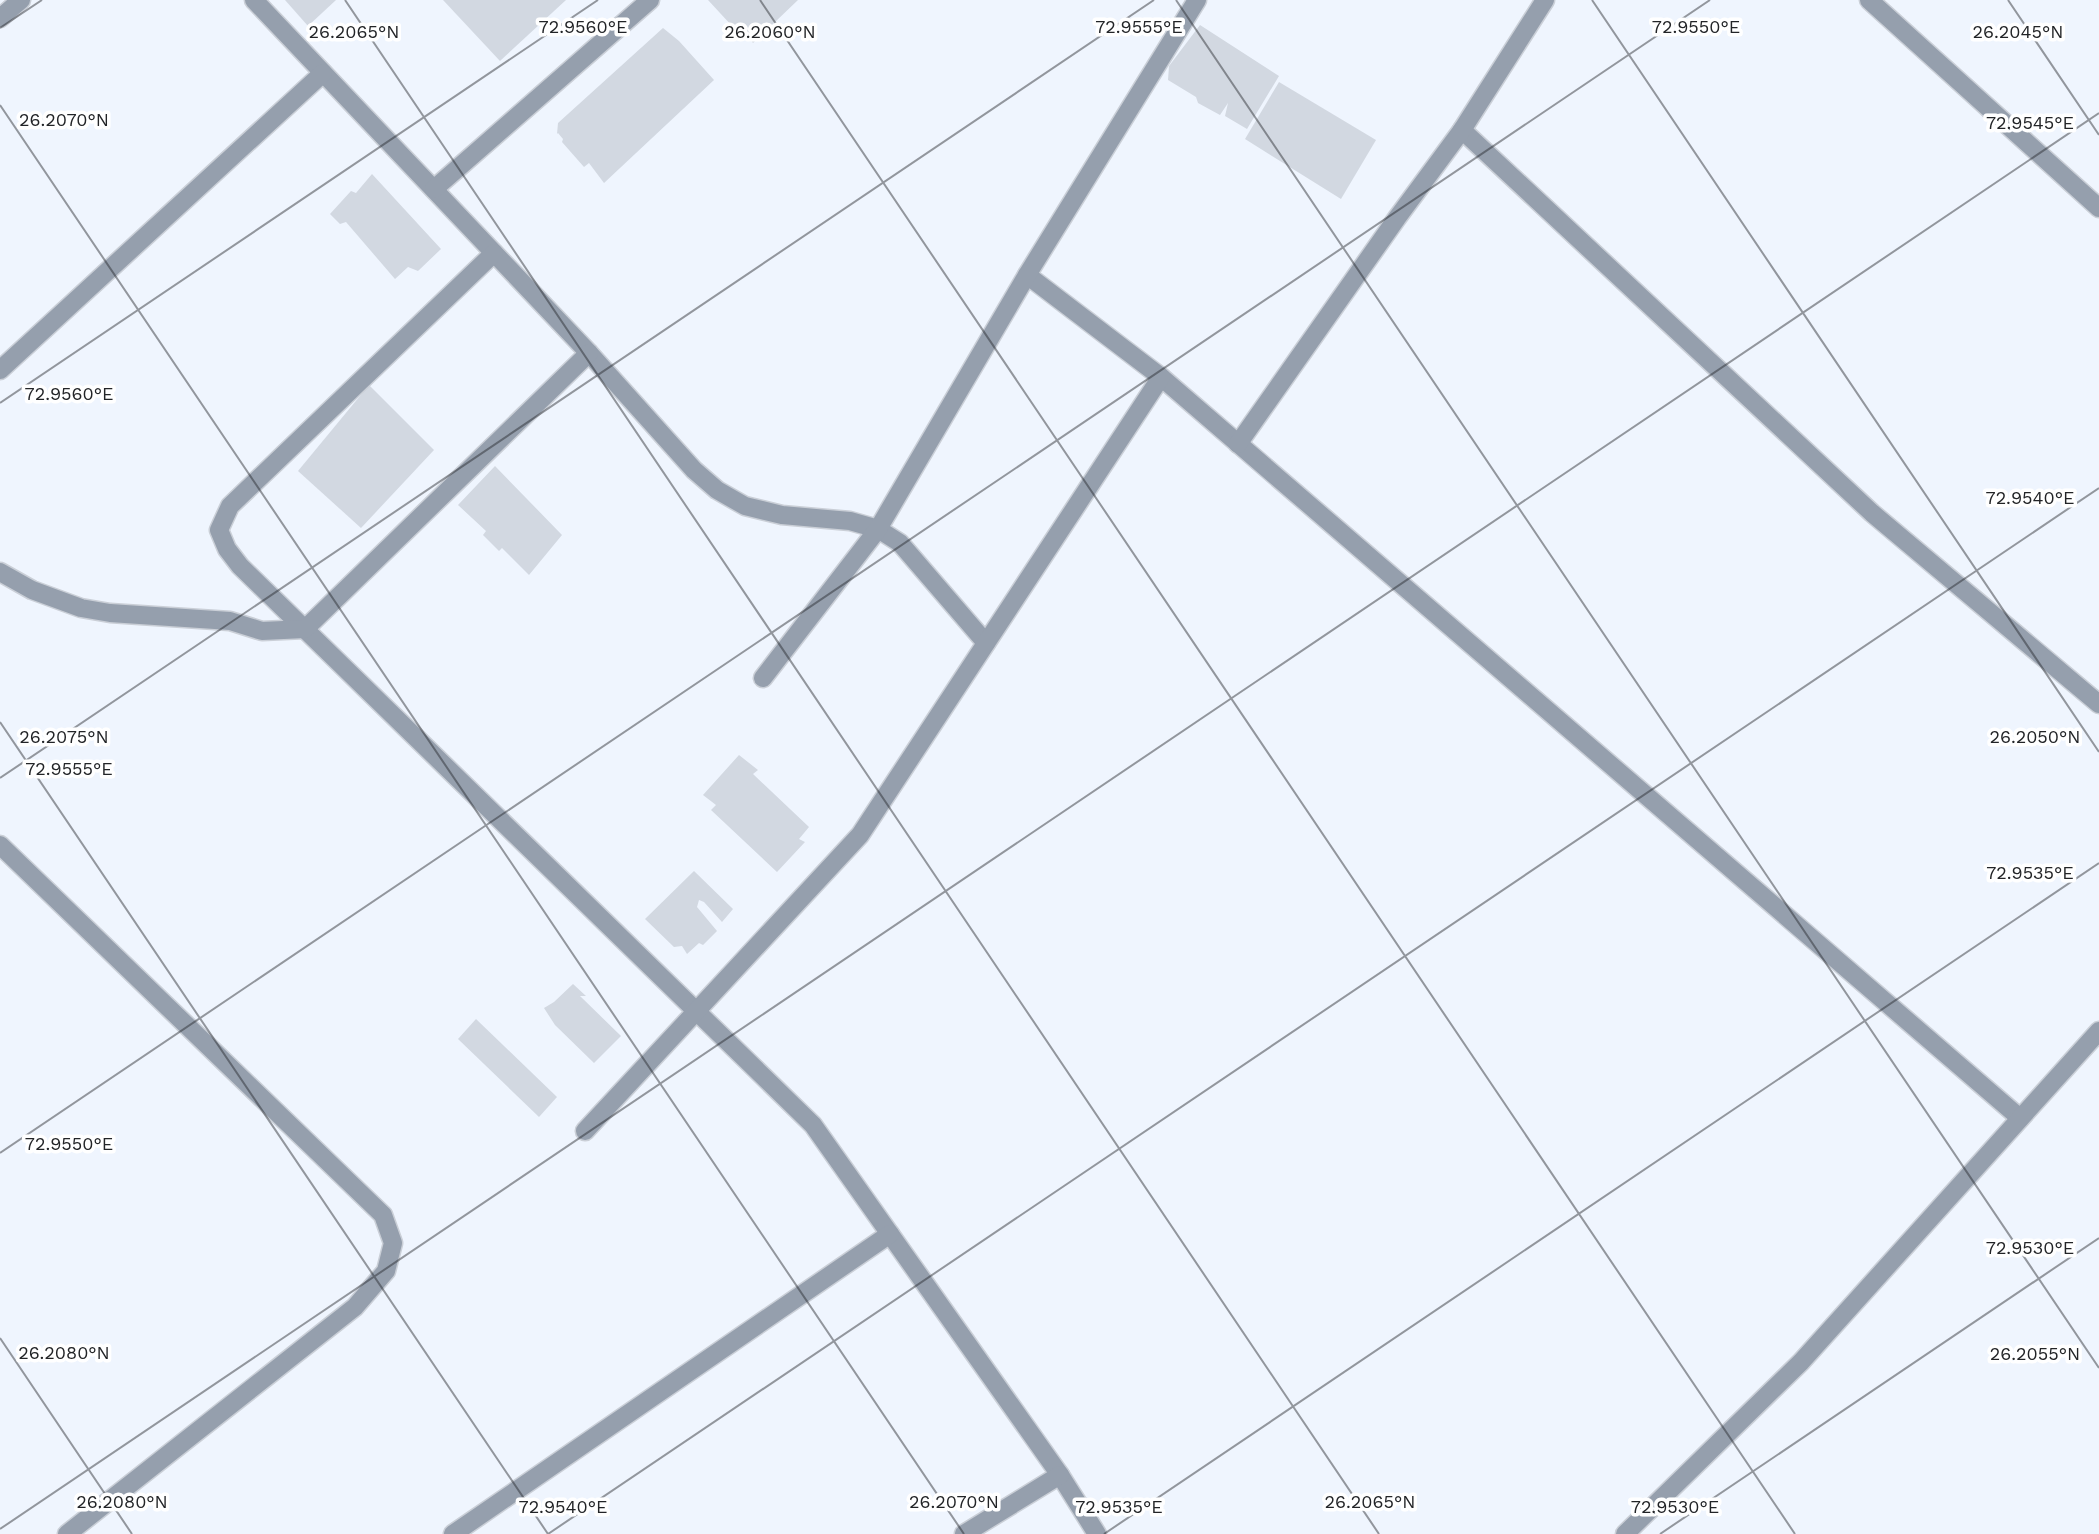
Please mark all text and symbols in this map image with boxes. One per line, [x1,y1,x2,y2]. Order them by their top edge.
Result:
text: 72.9560°E [539,16,627,37]
text: 72.9555°E [1095,16,1183,37]
text: 72.9550°E [1652,16,1740,37]
text: 26.2065°N [309,21,399,42]
text: 26.2060°N [724,21,816,42]
text: 26.2045°N [1973,21,2063,42]
text: 26.2070°N [19,109,109,130]
text: 72.9545°E [1986,112,2074,133]
text: 72.9560°E [25,383,113,404]
text: 72.9540°E [1986,487,2074,508]
text: 26.2075°N [19,726,109,747]
text: 26.2050°N [1989,726,2081,747]
text: 72.9555°E [25,758,113,779]
text: 72.9535°E [1986,862,2074,883]
text: 72.9550°E [25,1133,113,1154]
text: 72.9530°E [1986,1237,2074,1258]
text: 26.2080°N [18,1342,110,1363]
text: 26.2055°N [1990,1343,2080,1364]
text: 26.2080°N [76,1491,168,1512]
text: 26.2070°N [909,1491,999,1512]
text: 26.2065°N [1325,1491,1415,1512]
text: 72.9540°E [519,1496,607,1517]
text: 72.9535°E [1075,1496,1163,1517]
text: 72.9530°E [1631,1496,1719,1517]

